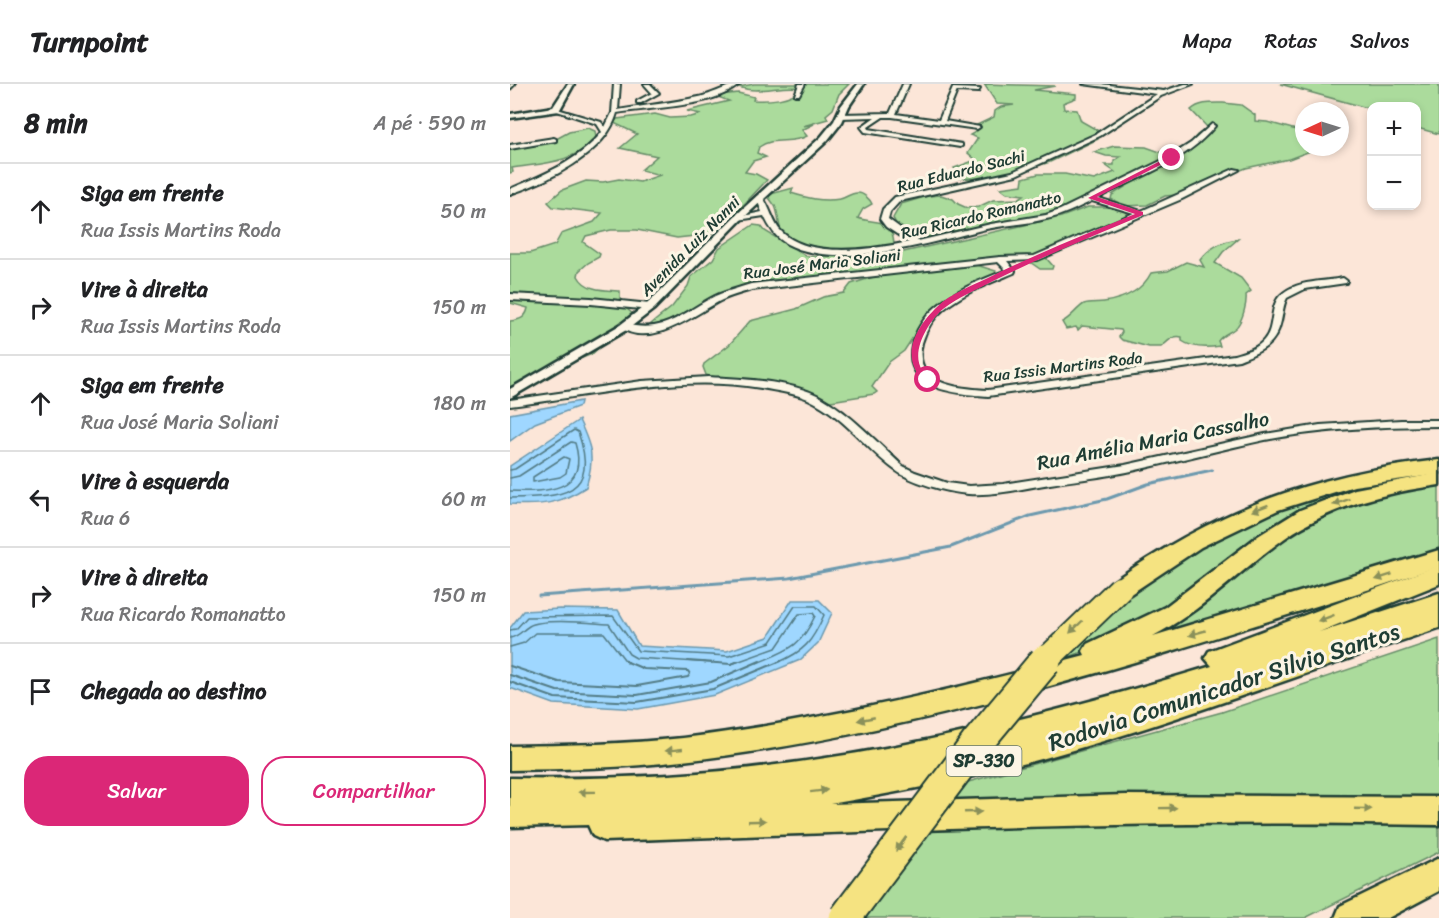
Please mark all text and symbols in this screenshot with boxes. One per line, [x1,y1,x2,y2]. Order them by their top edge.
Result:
text: Turnpoint [30,17,149,66]
text: Mapa [1182,22,1231,60]
text: Rotas [1264,22,1317,60]
text: Salvos [1350,22,1409,60]
text: 8 min [24,100,88,146]
north arrow [1295,102,1349,156]
map controls [1367,102,1421,210]
button: + [1367,102,1421,156]
text: A pé · 590 m [373,106,486,141]
street label: Rua Eduardo Sachi [894,141,1028,201]
route end [1158,144,1184,170]
button: − [1367,156,1421,210]
text: Siga em frente [81,174,224,213]
street label: Rua Ricardo Romanatto [898,182,1064,248]
street label: Avenida Luiz Nanni [632,188,748,304]
text: 50 m [441,194,486,229]
icon: ahead [24,195,57,228]
text: Rua Issis Martins Roda [81,213,281,248]
street label: Rua José Maria Soliani [742,240,903,288]
text: Vire à direita [81,270,208,309]
text: 150 m [432,290,486,325]
icon: right [24,291,57,324]
text: Rua Issis Martins Roda [81,309,281,344]
street label: Rua Issis Martins Roda [982,343,1144,391]
text: Siga em frente [81,366,224,405]
route start [914,366,940,392]
text: 180 m [432,386,486,421]
icon: ahead [24,387,57,420]
street label: Rua Amélia Maria Cassalho [1034,401,1272,481]
text: Rua José Maria Soliani [81,405,279,440]
text: Vire à esquerda [81,462,229,501]
text: 60 m [441,482,486,517]
icon: left [24,483,57,516]
one-way arrow [1332,498,1350,508]
text: Rua 6 [81,501,130,536]
one-way arrow [1251,504,1269,514]
text: Vire à direita [81,558,208,597]
one-way arrow [1375,573,1393,582]
text: 150 m [432,578,486,613]
icon: right [24,579,57,612]
text: Rua Ricardo Romanatto [81,597,286,632]
street label: Rodovia Comunicador Silvio Santos [1043,610,1405,764]
one-way arrow [1317,614,1335,624]
one-way arrow [1070,620,1084,634]
one-way arrow [1188,628,1206,638]
text: Chegada ao destino [81,672,266,711]
icon: arrive [24,675,57,708]
one-way arrow [856,715,875,724]
one-way arrow [664,745,683,755]
road number: SP-330 [946,746,1022,776]
button: Salvar [24,756,249,826]
button: Compartilhar [261,756,486,826]
one-way arrow [577,787,596,797]
one-way arrow [810,787,829,796]
one-way arrow [1159,803,1178,813]
one-way arrow [1354,804,1373,813]
one-way arrow [964,808,983,817]
one-way arrow [748,816,767,825]
one-way arrow [896,837,908,852]

